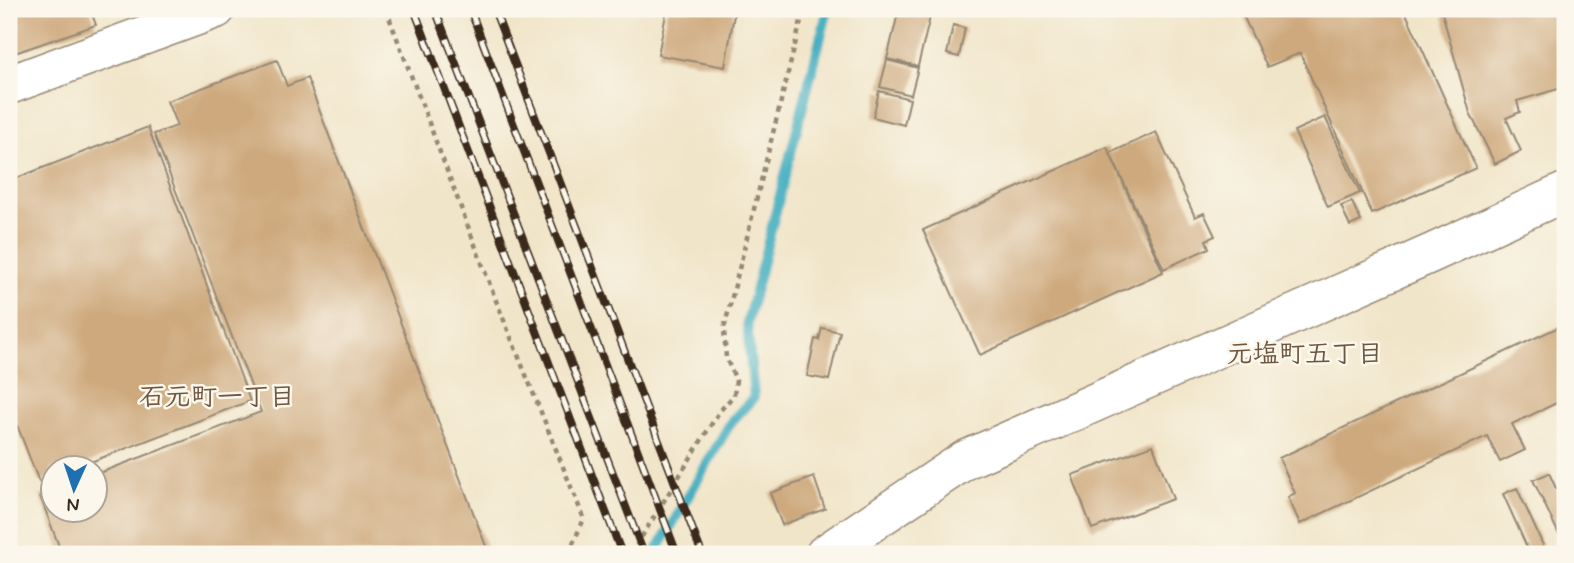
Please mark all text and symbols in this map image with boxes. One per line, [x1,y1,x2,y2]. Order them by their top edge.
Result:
district label: 元塩町五丁目 [1227,338,1383,372]
district label: 石元町一丁目 [139,381,295,415]
north arrow [38,454,108,524]
text: N [66,492,80,517]

